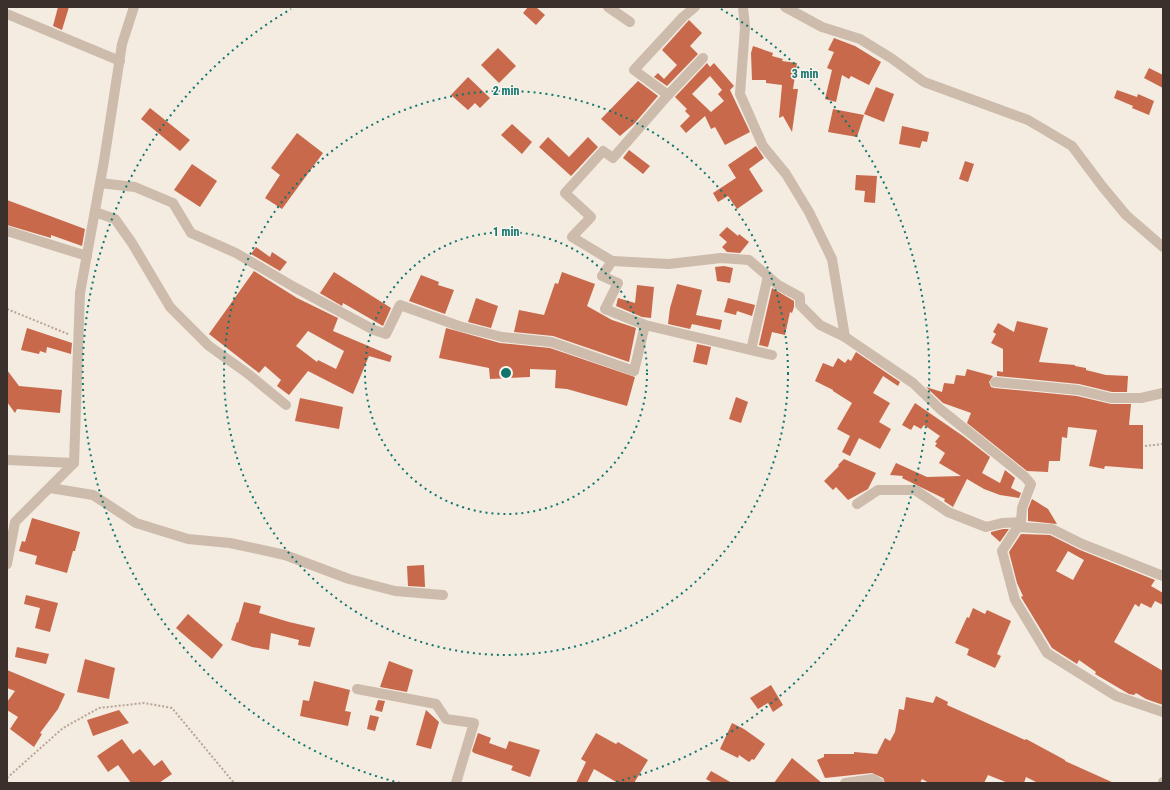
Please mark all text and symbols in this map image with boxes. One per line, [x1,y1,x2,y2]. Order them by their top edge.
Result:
text: 3 min [792,67,818,81]
text: 2 min [493,84,519,98]
text: 1 min [493,225,519,239]
centre of rings [499,366,513,380]

